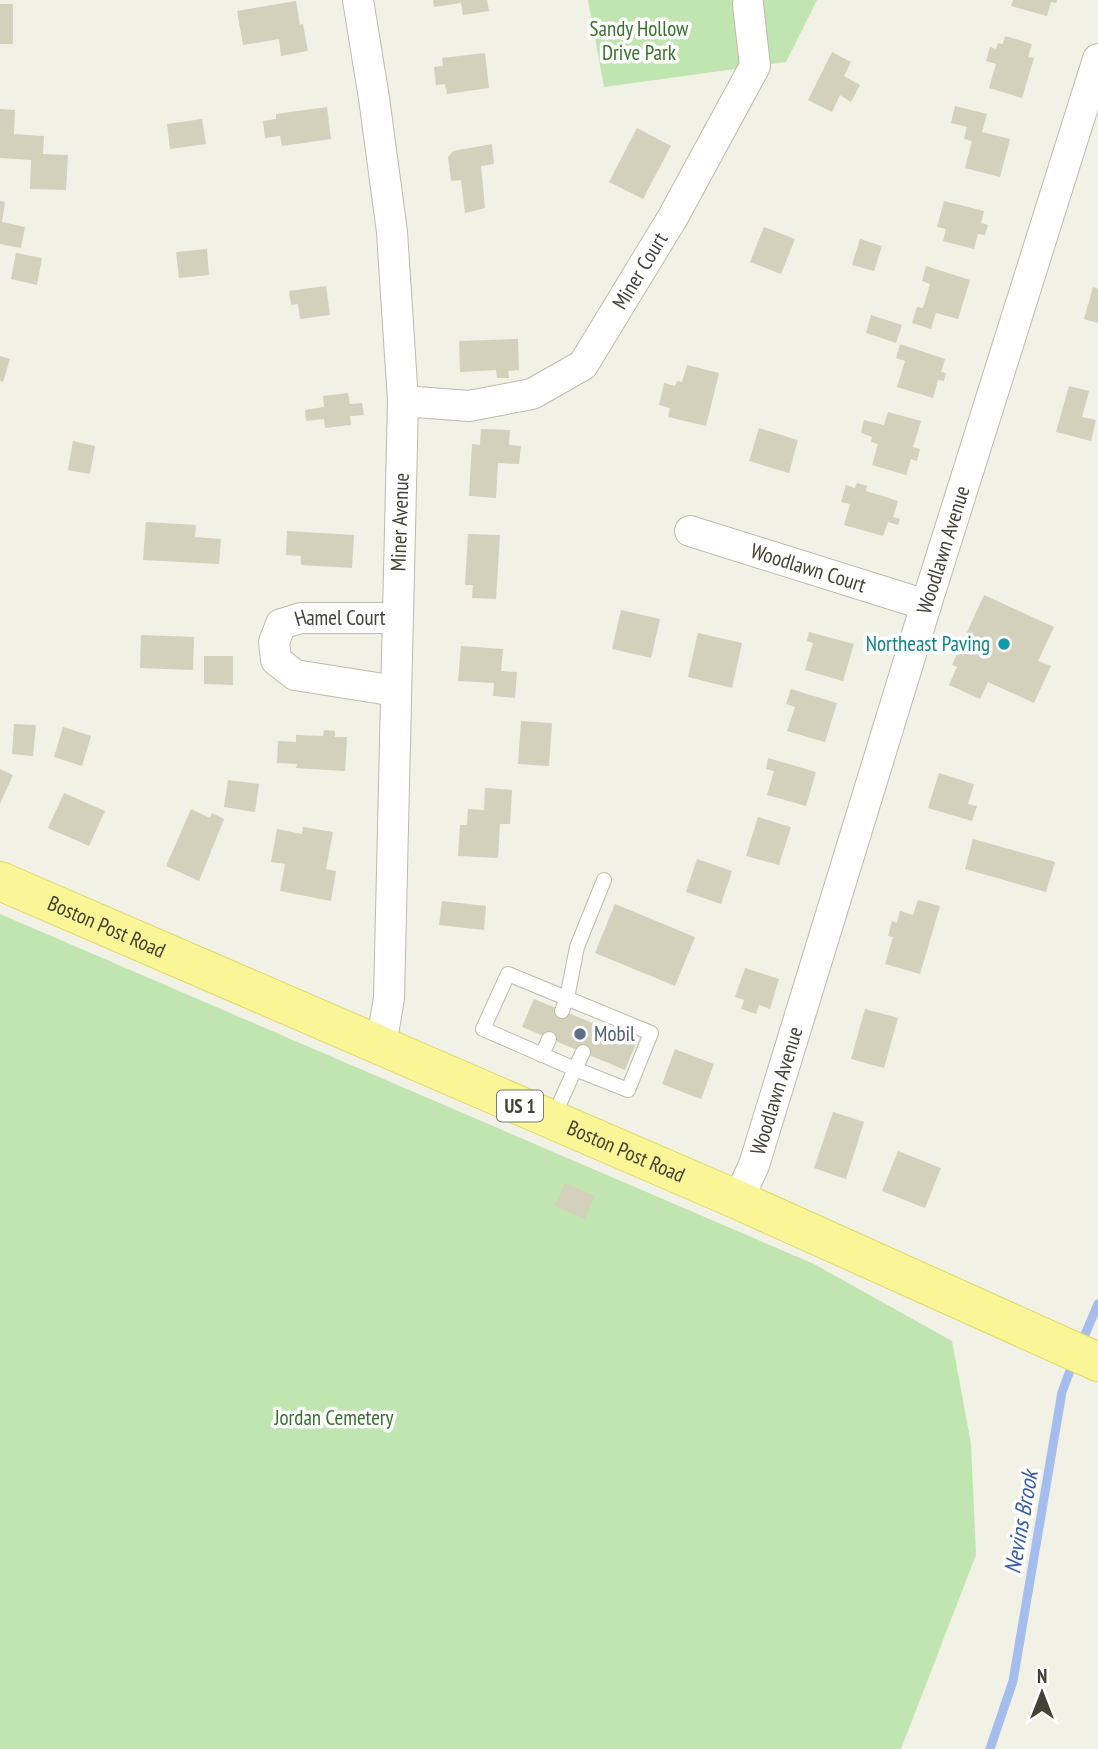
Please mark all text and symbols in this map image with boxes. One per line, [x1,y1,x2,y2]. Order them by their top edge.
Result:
park label: Sandy Hollow Drive Park [590,15,689,66]
street label: Miner Court [606,227,674,314]
street label: Miner Avenue [384,472,415,572]
street label: Woodlawn Avenue [910,483,976,617]
street label: Woodlawn Court [748,537,870,598]
street label: Hamel Court [291,603,386,632]
place label: Northeast Paving [866,630,990,657]
marker: Northeast Paving [996,636,1012,652]
street label: Boston Post Road [44,889,170,964]
place label: Mobil [594,1020,635,1047]
street label: Woodlawn Avenue [744,1023,809,1158]
marker: Mobil [572,1026,588,1042]
road number: US 1 [497,1090,543,1122]
street label: Boston Post Road [563,1114,689,1188]
park label: Jordan Cemetery [273,1404,394,1431]
water label: Nevins Brook [997,1465,1044,1576]
north arrow [1007,1658,1077,1728]
text: N [1037,1664,1047,1688]

